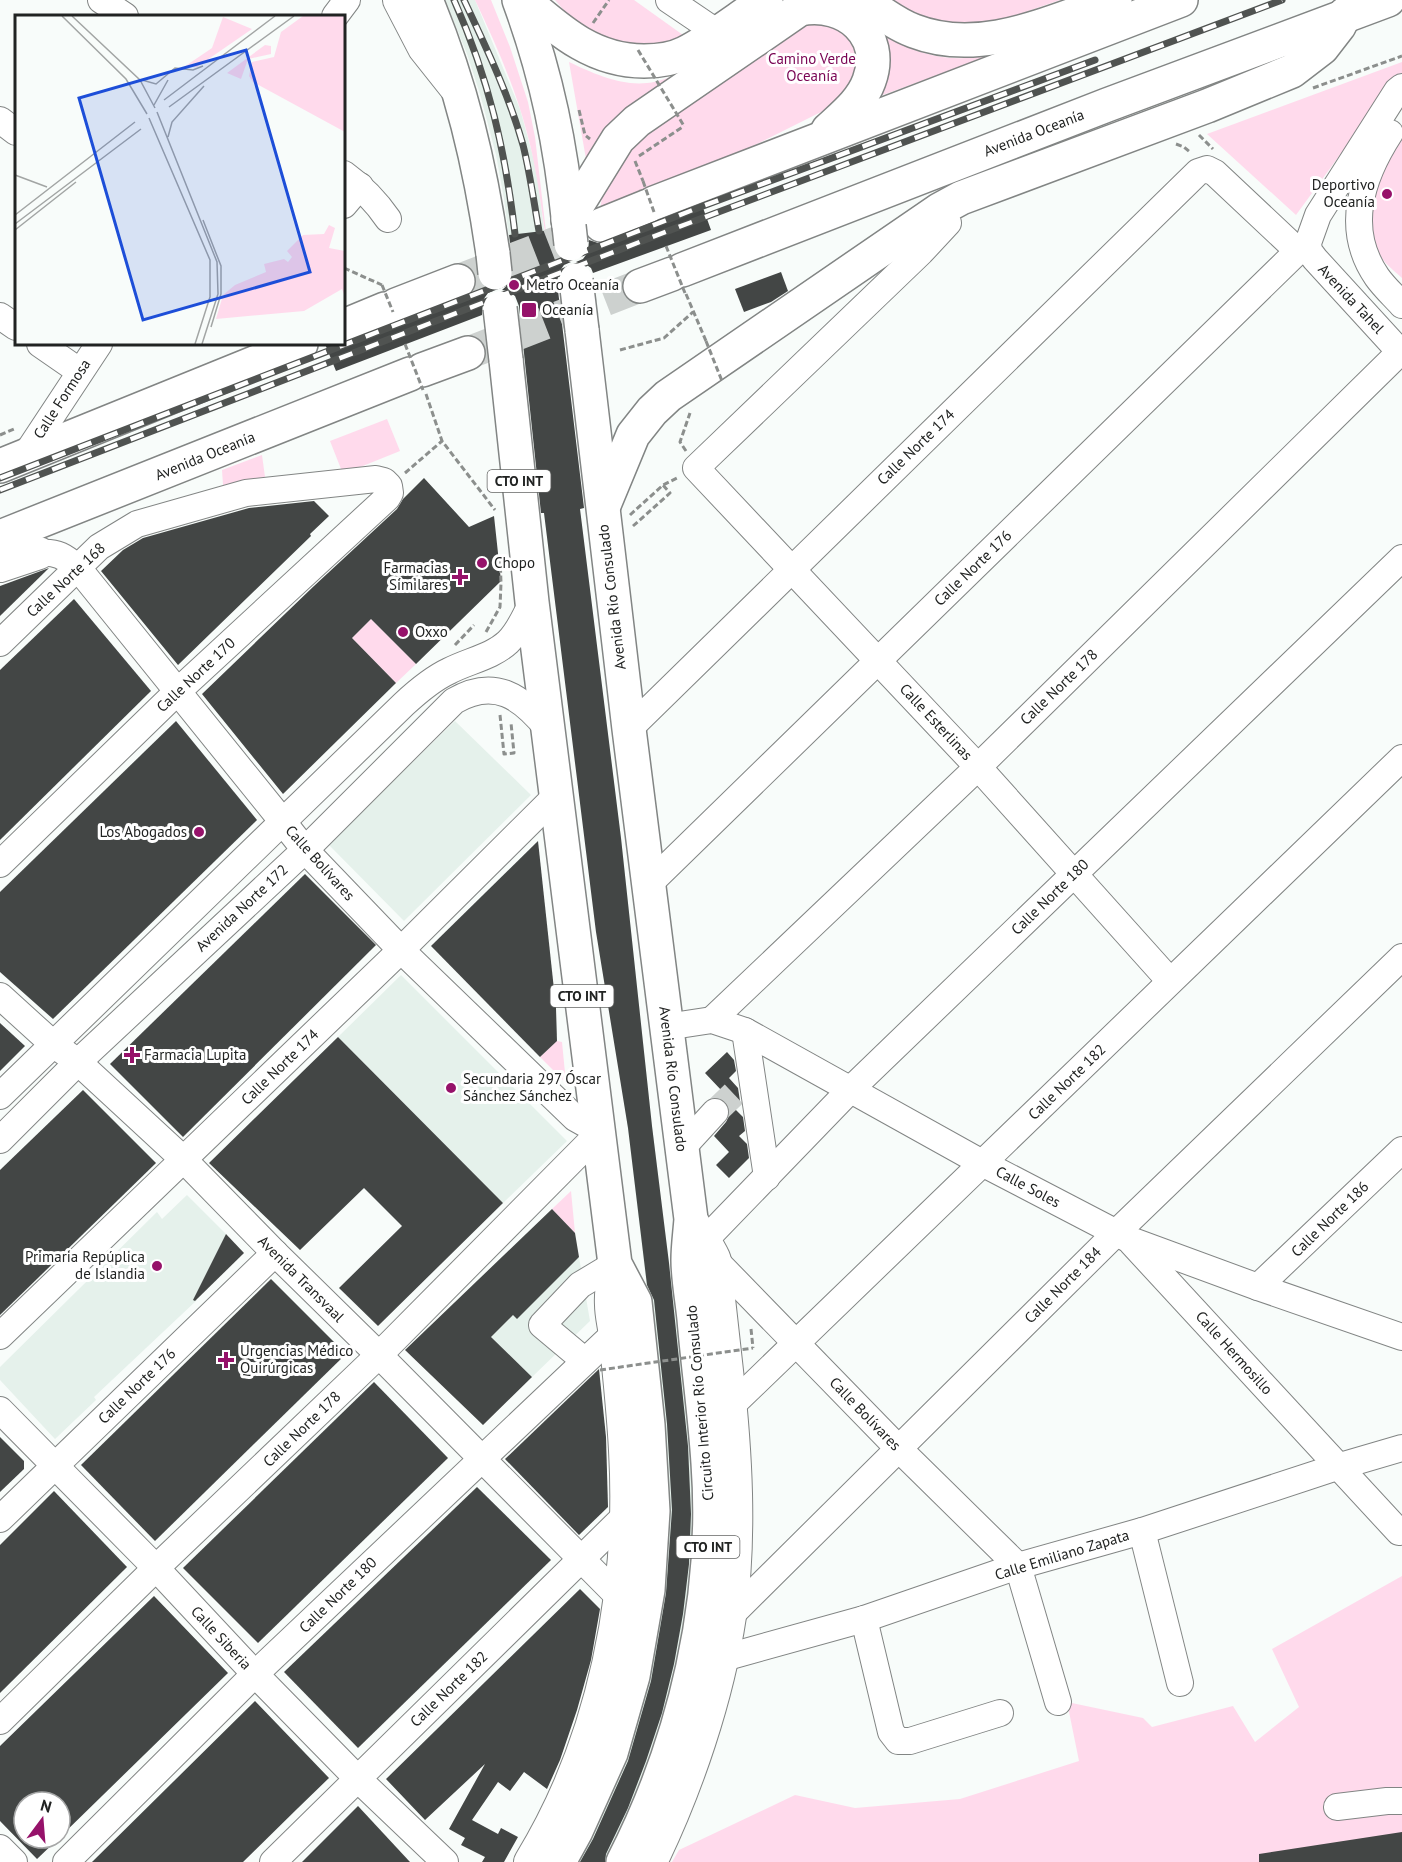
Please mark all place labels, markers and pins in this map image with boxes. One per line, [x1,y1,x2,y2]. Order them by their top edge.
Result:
place label: Deportivo Oceanía [1312,175,1375,211]
marker: Deportivo Oceanía [1380,187,1394,201]
place label: Metro Oceanía [526,275,619,294]
marker: Metro Oceanía [507,278,521,292]
place label: Oceanía [542,300,593,319]
marker: Oceanía [520,301,538,319]
place label: Chopo [494,553,535,572]
marker: Chopo [475,556,489,570]
place label: Farmacias Similares [384,558,448,594]
marker: Farmacias Similares [453,570,467,584]
place label: Oxxo [415,622,448,641]
marker: Oxxo [396,625,410,639]
place label: Los Abogados [99,822,187,841]
marker: Los Abogados [192,825,206,839]
place label: Farmacia Lupita [144,1045,246,1064]
marker: Farmacia Lupita [125,1048,139,1062]
place label: Secundaria 297 Óscar Sánchez Sánchez [463,1069,601,1105]
marker: Secundaria 297 Óscar Sánchez Sánchez [444,1081,458,1095]
place label: Primaria Repúplica de Islandia [25,1247,145,1283]
marker: Primaria Repúplica de Islandia [150,1259,164,1273]
place label: Urgencias Médico Quirúrgicas [240,1341,353,1377]
marker: Urgencias Médico Quirúrgicas [217,1351,235,1369]

